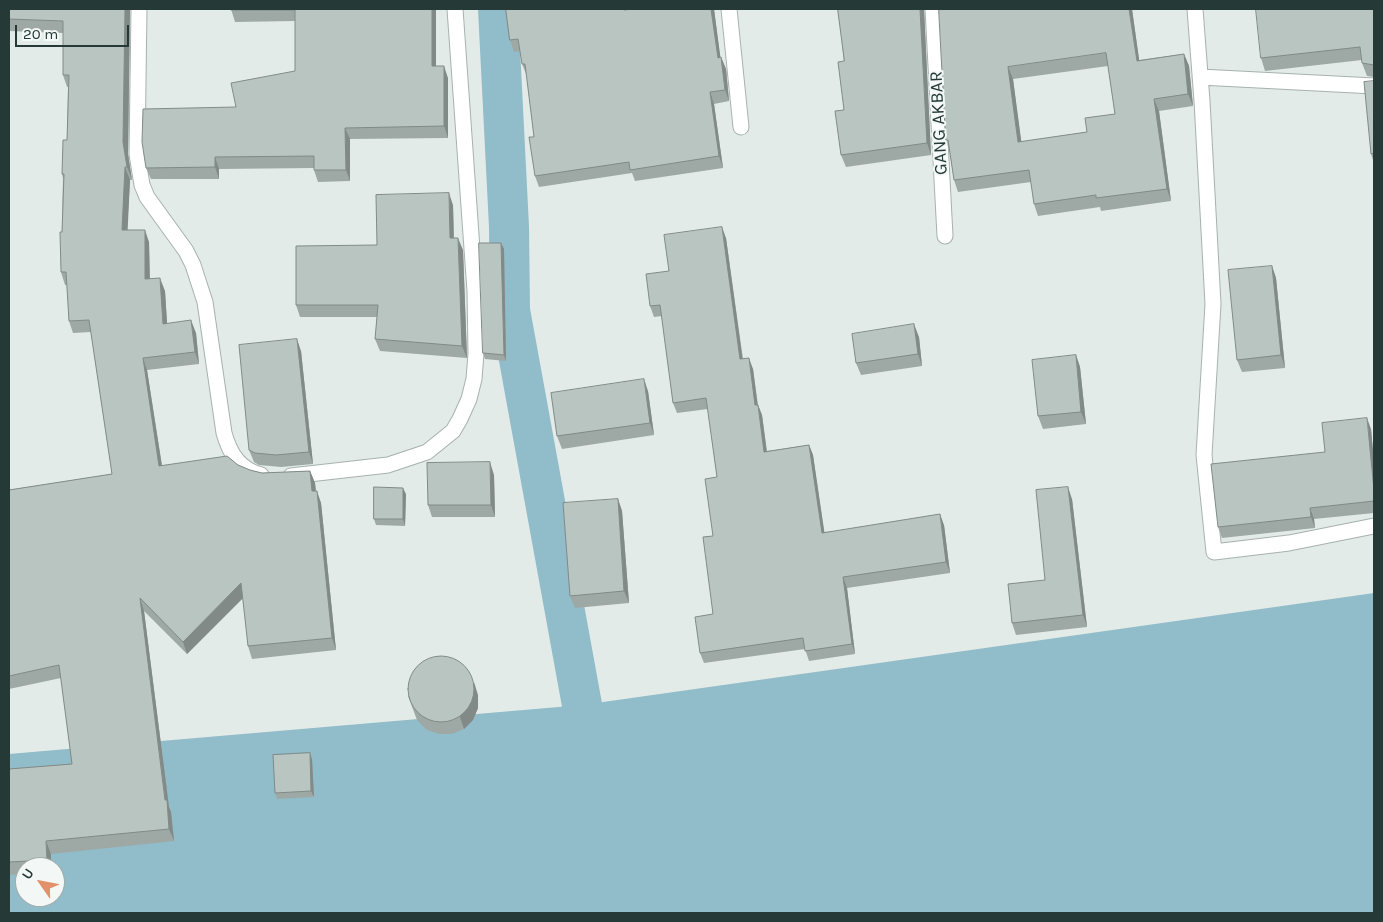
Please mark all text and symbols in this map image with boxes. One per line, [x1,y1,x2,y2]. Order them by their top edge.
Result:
scale bar [18,15,131,47]
text: 20 m [23,25,58,43]
street label: GANG AKBAR [925,71,953,175]
north arrow [15,857,65,907]
text: U [18,865,38,883]

